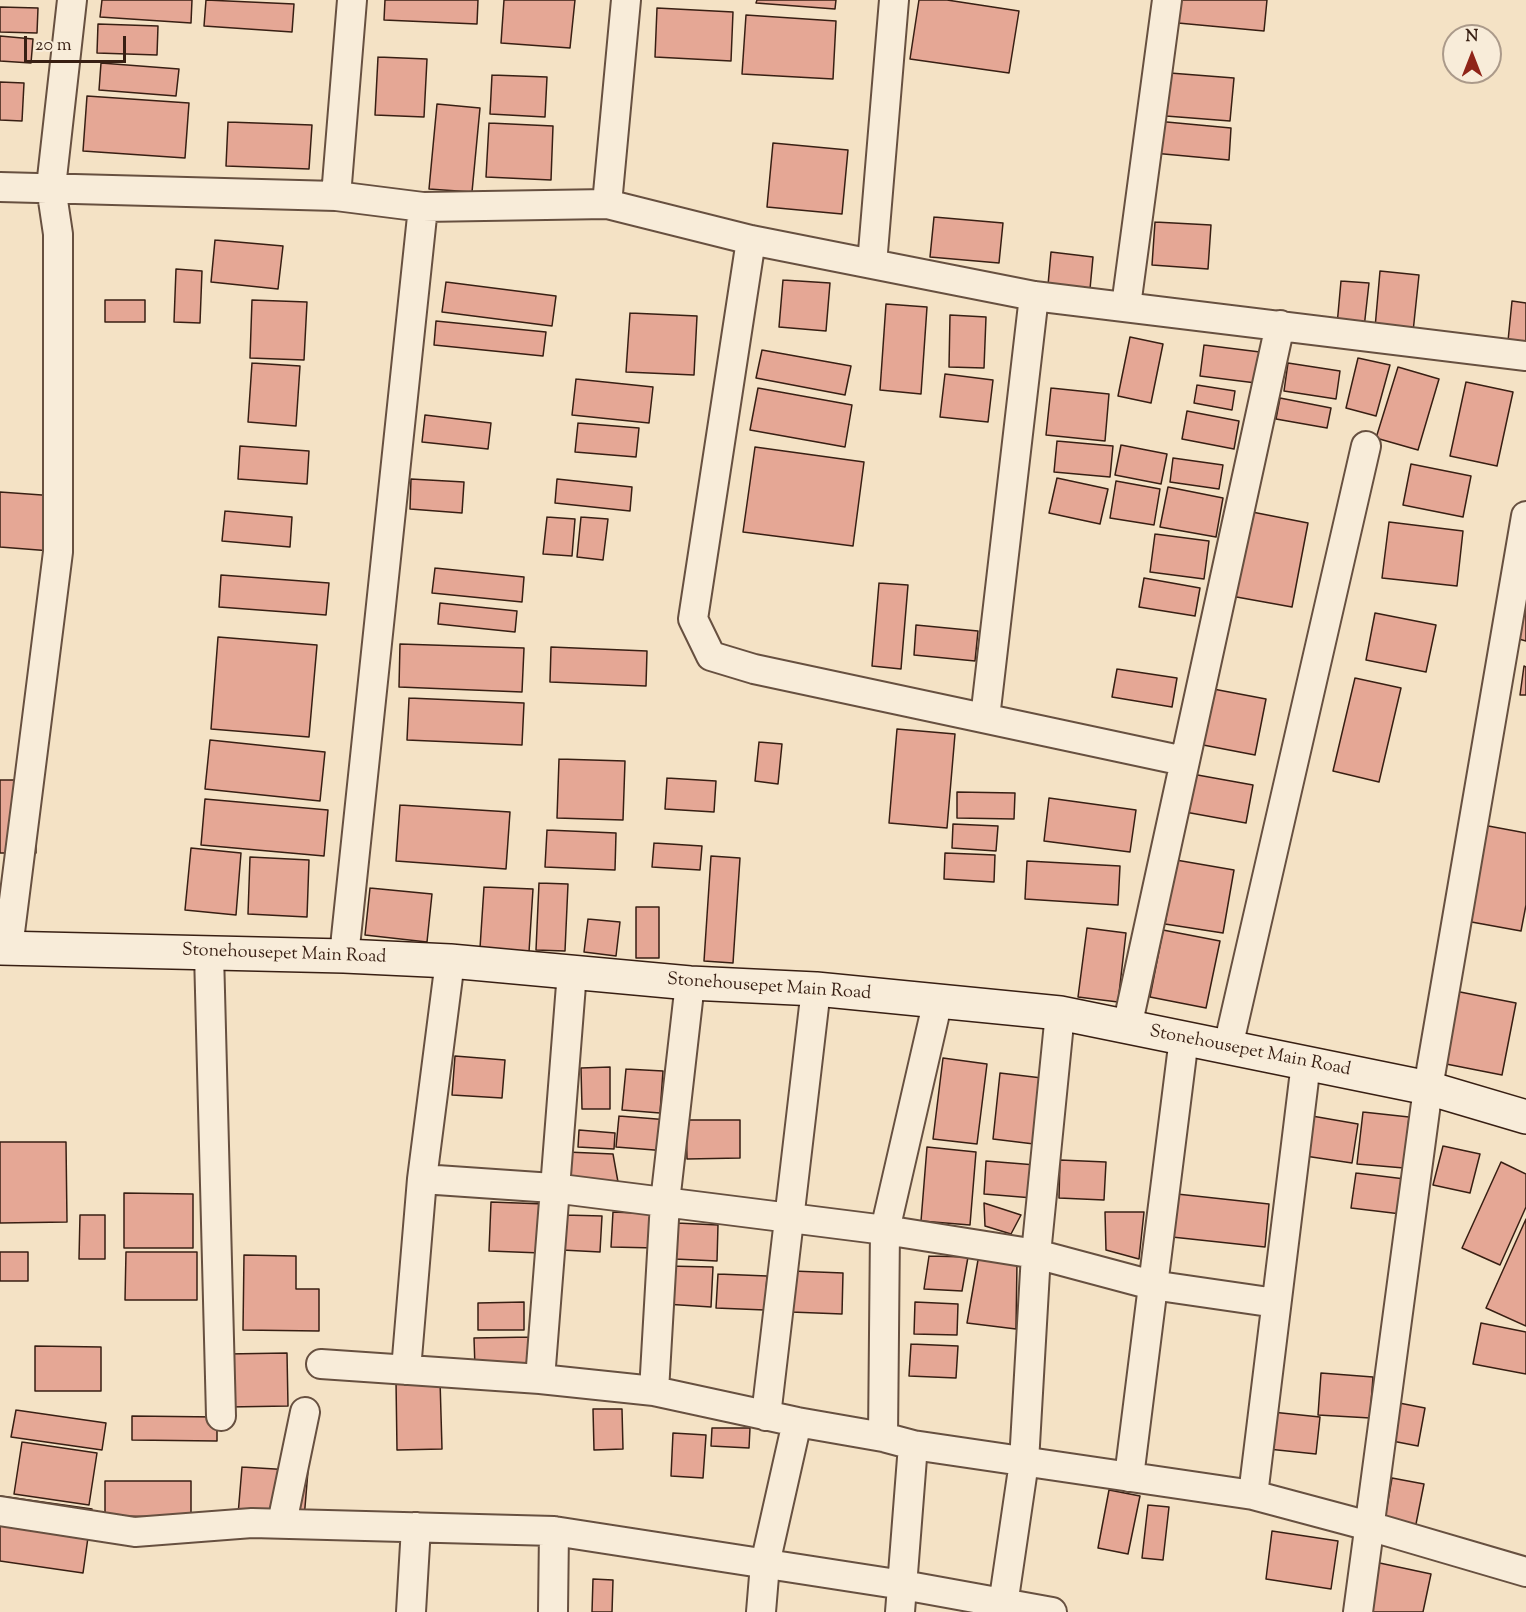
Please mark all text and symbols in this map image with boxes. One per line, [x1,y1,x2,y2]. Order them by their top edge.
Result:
scale bar [27,24,129,62]
north arrow [1442,24,1502,84]
text: N [1466,26,1478,49]
text: 20 m [35,33,72,59]
street label: Stonehousepet Main Road [181,941,387,969]
street label: Stonehousepet Main Road [666,970,872,1006]
street label: Stonehousepet Main Road [1148,1022,1352,1082]

